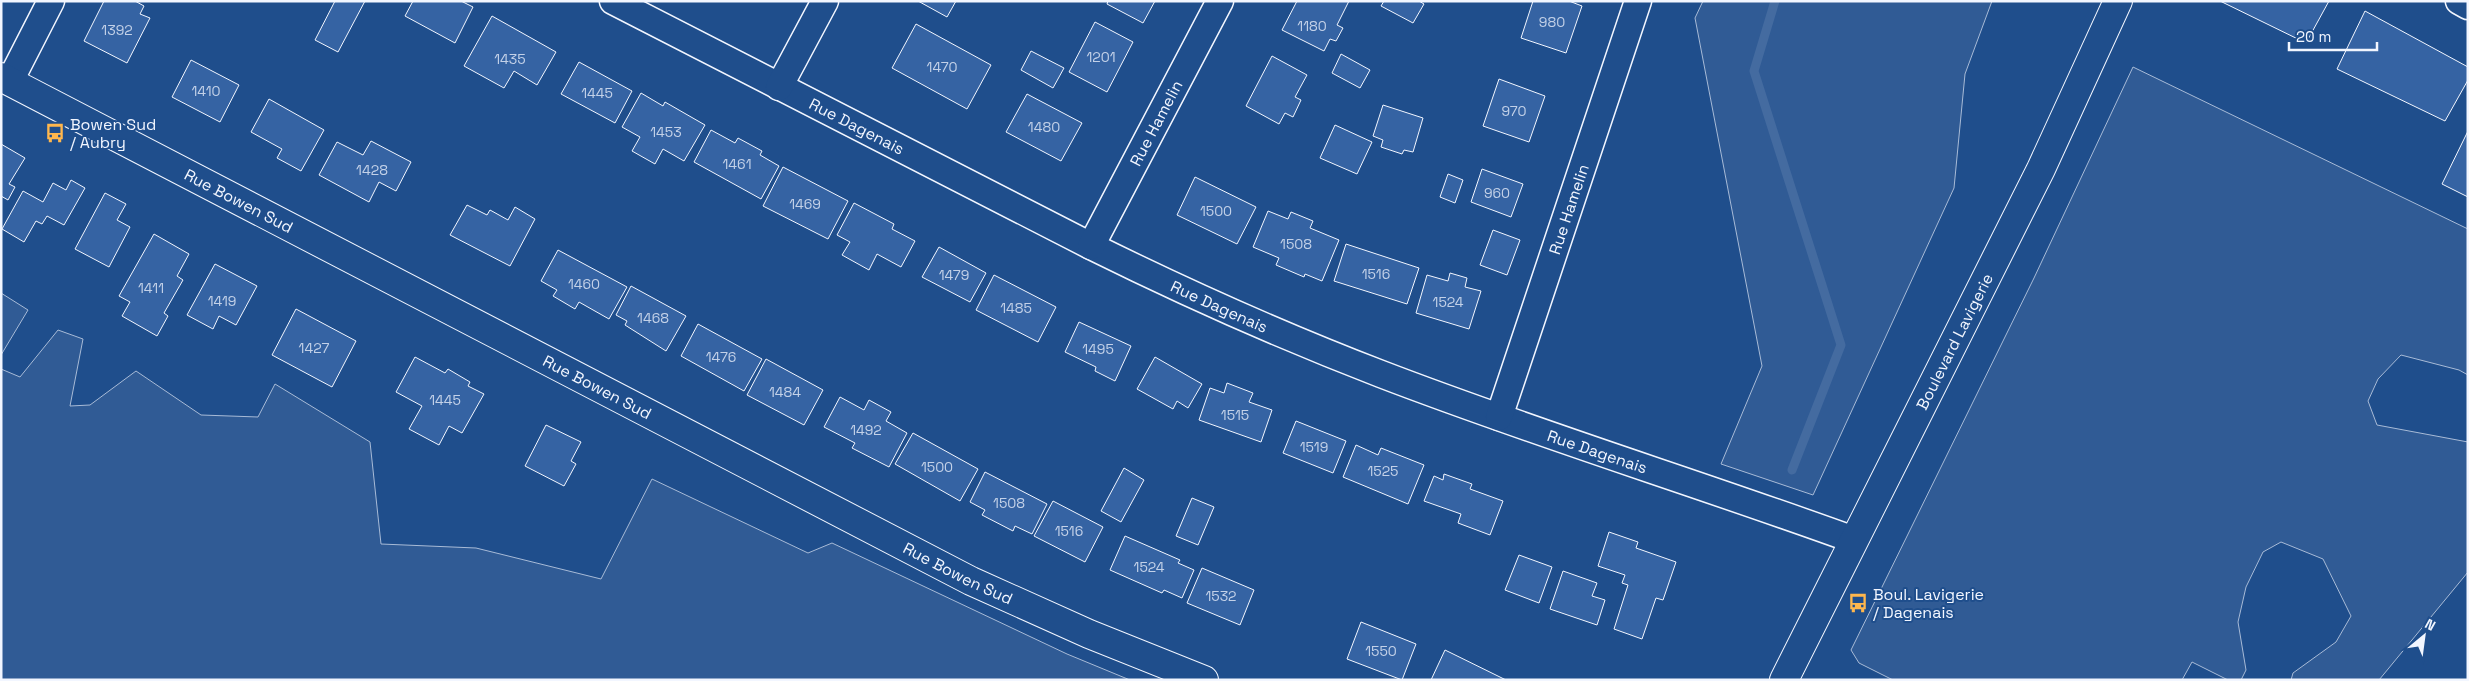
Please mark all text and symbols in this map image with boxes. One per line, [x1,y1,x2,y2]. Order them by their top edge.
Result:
house number: 980 [1539,13,1565,31]
house number: 1180 [1297,17,1327,35]
scale bar [2289,20,2376,52]
house number: 1392 [101,21,133,39]
text: 20 m [2296,27,2331,46]
house number: 1201 [1086,48,1116,66]
house number: 1435 [494,50,526,68]
house number: 1470 [927,58,957,76]
street label: Rue Hamelin [1125,77,1187,170]
house number: 1410 [191,82,221,100]
house number: 1445 [581,84,613,102]
street label: Rue Dagenais [805,93,908,160]
house number: 970 [1501,102,1527,120]
place label: Bowen Sud / Aubry [70,114,156,153]
house number: 1480 [1028,118,1060,136]
bus stop icon: Bowen Sud / Aubry [44,122,66,144]
house number: 1453 [650,123,682,141]
house number: 1461 [723,155,752,173]
house number: 1428 [356,161,388,179]
street label: Rue Hamelin [1544,161,1594,257]
street label: Rue Bowen Sud [181,164,297,238]
house number: 960 [1484,184,1510,202]
house number: 1469 [789,195,821,213]
house number: 1500 [1200,202,1232,220]
house number: 1508 [1280,235,1312,253]
house number: 1516 [1362,265,1390,283]
house number: 1479 [939,266,969,284]
street label: Boulevard Lavigerie [1912,270,1998,414]
house number: 1460 [568,275,600,293]
street label: Rue Dagenais [1167,276,1271,338]
house number: 1411 [138,279,164,297]
house number: 1419 [208,292,236,310]
house number: 1524 [1433,293,1464,311]
house number: 1485 [1000,299,1032,317]
house number: 1468 [637,309,669,327]
house number: 1427 [299,339,330,357]
house number: 1495 [1082,340,1114,358]
house number: 1476 [706,348,736,366]
street label: Rue Bowen Sud [539,350,655,424]
house number: 1484 [769,383,801,401]
house number: 1445 [429,391,461,409]
house number: 1515 [1221,406,1249,424]
house number: 1492 [850,421,882,439]
street label: Rue Dagenais [1544,425,1650,479]
house number: 1519 [1300,438,1328,456]
house number: 1500 [921,458,953,476]
house number: 1525 [1368,462,1398,480]
house number: 1508 [993,494,1025,512]
house number: 1516 [1055,522,1083,540]
street label: Rue Bowen Sud [899,538,1016,609]
house number: 1524 [1134,558,1165,576]
place label: Boul. Lavigerie / Dagenais [1873,584,1984,623]
house number: 1532 [1205,587,1237,605]
bus stop icon: Boul. Lavigerie / Dagenais [1847,592,1869,614]
north arrow [2399,611,2449,661]
text: N [2422,614,2439,635]
house number: 1550 [1365,642,1397,660]

